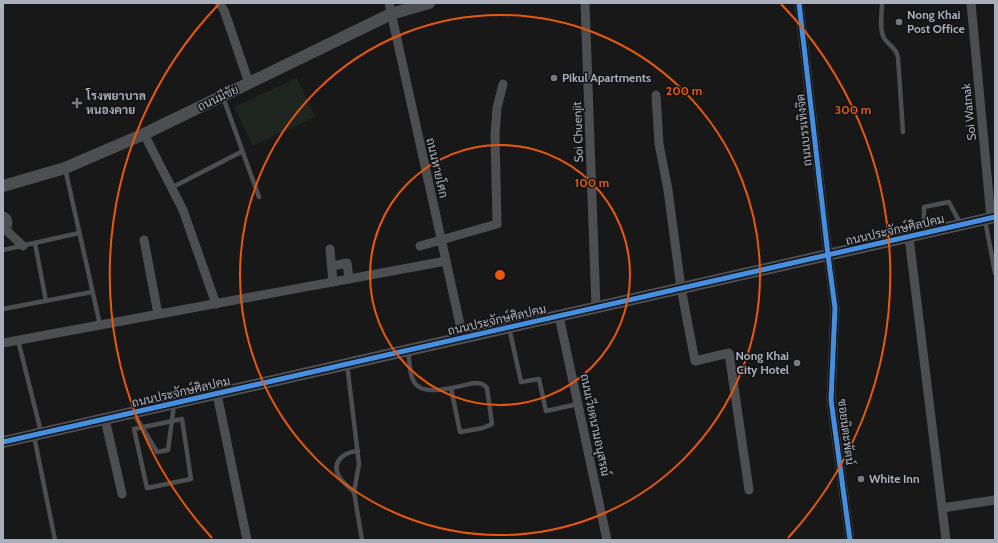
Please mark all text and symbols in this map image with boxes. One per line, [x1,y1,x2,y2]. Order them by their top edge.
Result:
place label: Nong Khai Post Office [907,7,965,36]
marker: Nong Khai Post Office [894,17,904,27]
place label: Pikul Apartments [562,70,651,85]
marker: Pikul Apartments [549,73,559,83]
street label: ถนนมีชัย [195,81,241,114]
street label: Soi Watnak [958,82,979,141]
text: 200 m [666,83,702,98]
place label: โรงพยาบาล หนองคาย [85,88,146,117]
street label: ถนนบรรเทิงจิต [792,93,815,167]
marker: โรงพยาบาล หนองคาย [71,97,83,109]
street label: Soi Chuenjit [569,101,586,163]
text: 300 m [835,102,871,117]
street label: ถนนหายโศก [423,136,452,200]
text: 100 m [575,175,609,190]
street label: ถนนประจักษ์ศิลปคม [844,211,946,248]
centre of rings [493,268,507,282]
street label: ถนนประจักษ์ศิลปคม [446,301,548,338]
place label: Nong Khai City Hotel [736,348,789,377]
marker: Nong Khai City Hotel [792,358,802,368]
street label: ถนนเวียดนามอนุสรณ์ [575,372,614,478]
street label: ถนนประจักษ์ศิลปคม [130,373,232,410]
street label: ซอยนิตะพัตน์ [835,398,858,466]
place label: White Inn [869,471,920,486]
marker: White Inn [856,474,866,484]

